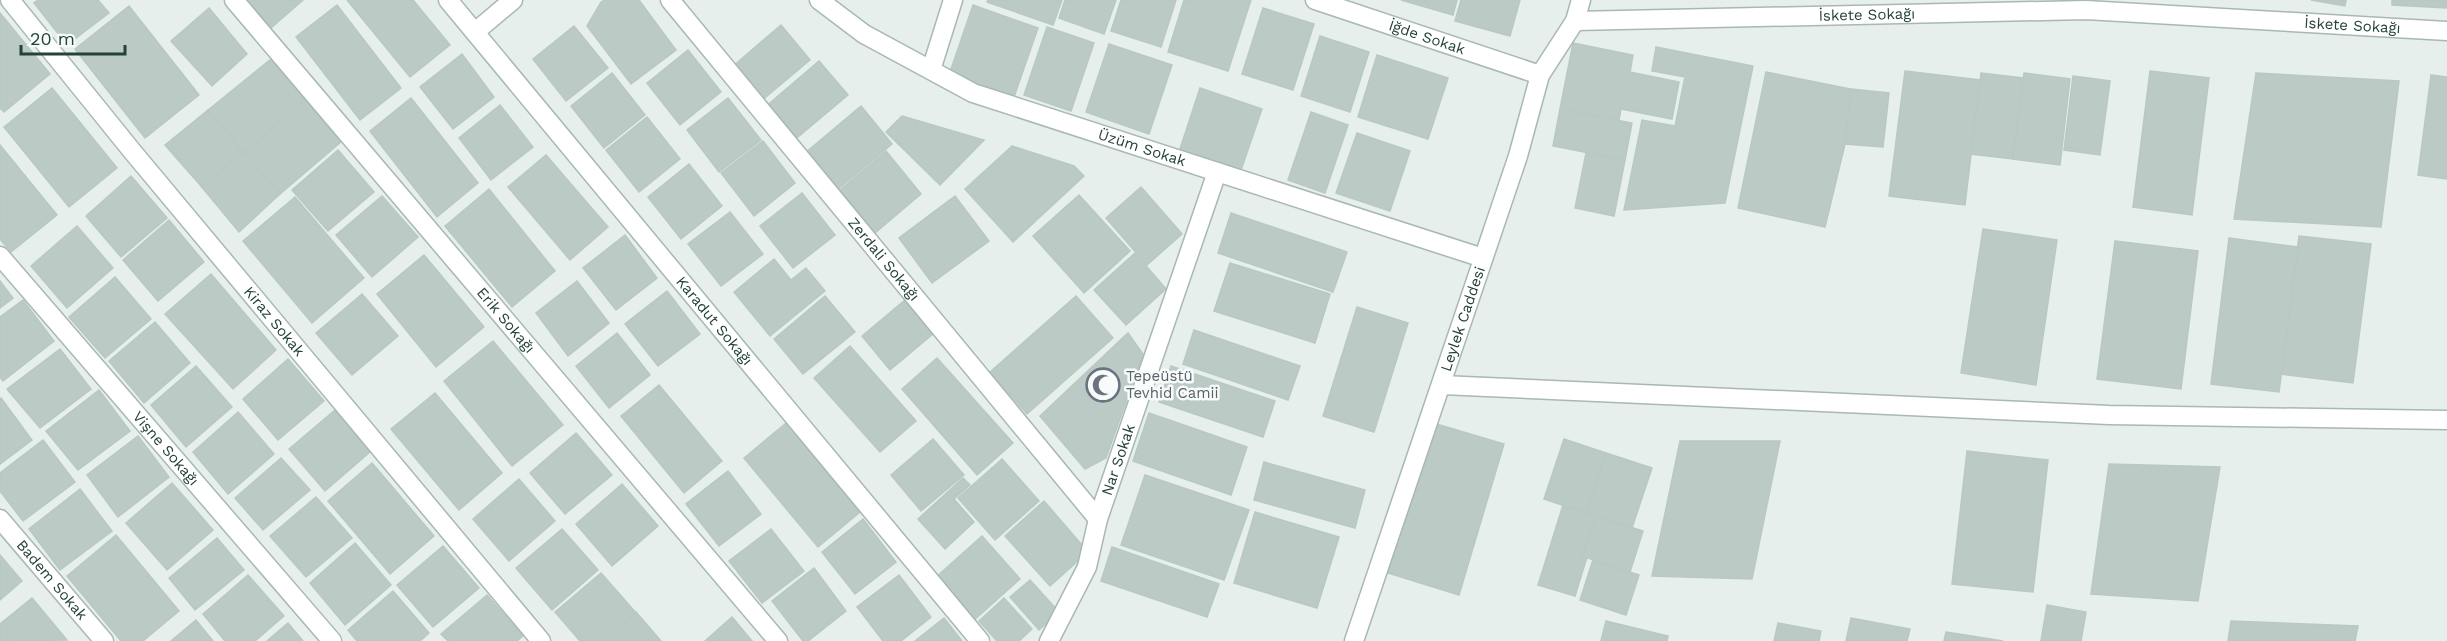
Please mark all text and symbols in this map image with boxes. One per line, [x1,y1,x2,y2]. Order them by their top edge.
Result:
street label: İskete Sokağı [1819,5,1915,25]
street label: İskete Sokağı [2304,14,2401,37]
street label: İğde Sokak [1386,16,1468,59]
scale bar [21,18,124,56]
text: 20 m [30,28,75,49]
street label: Üzüm Sokak [1096,125,1189,170]
street label: Zerdali Sokağı [844,214,923,305]
street label: Leylek Caddesi [1437,264,1489,374]
street label: Karadut Sokağı [672,273,756,369]
street label: Kiraz Sokak [240,283,309,360]
street label: Erik Sokağı [473,284,539,357]
mosque icon: Tepeüstü Tevhid Camii [1085,367,1121,403]
place label: Tepeüstü Tevhid Camii [1126,367,1219,402]
street label: Vişne Sokağı [129,408,203,489]
street label: Nar Sokak [1098,421,1139,498]
street label: Badem Sokak [13,536,91,624]

